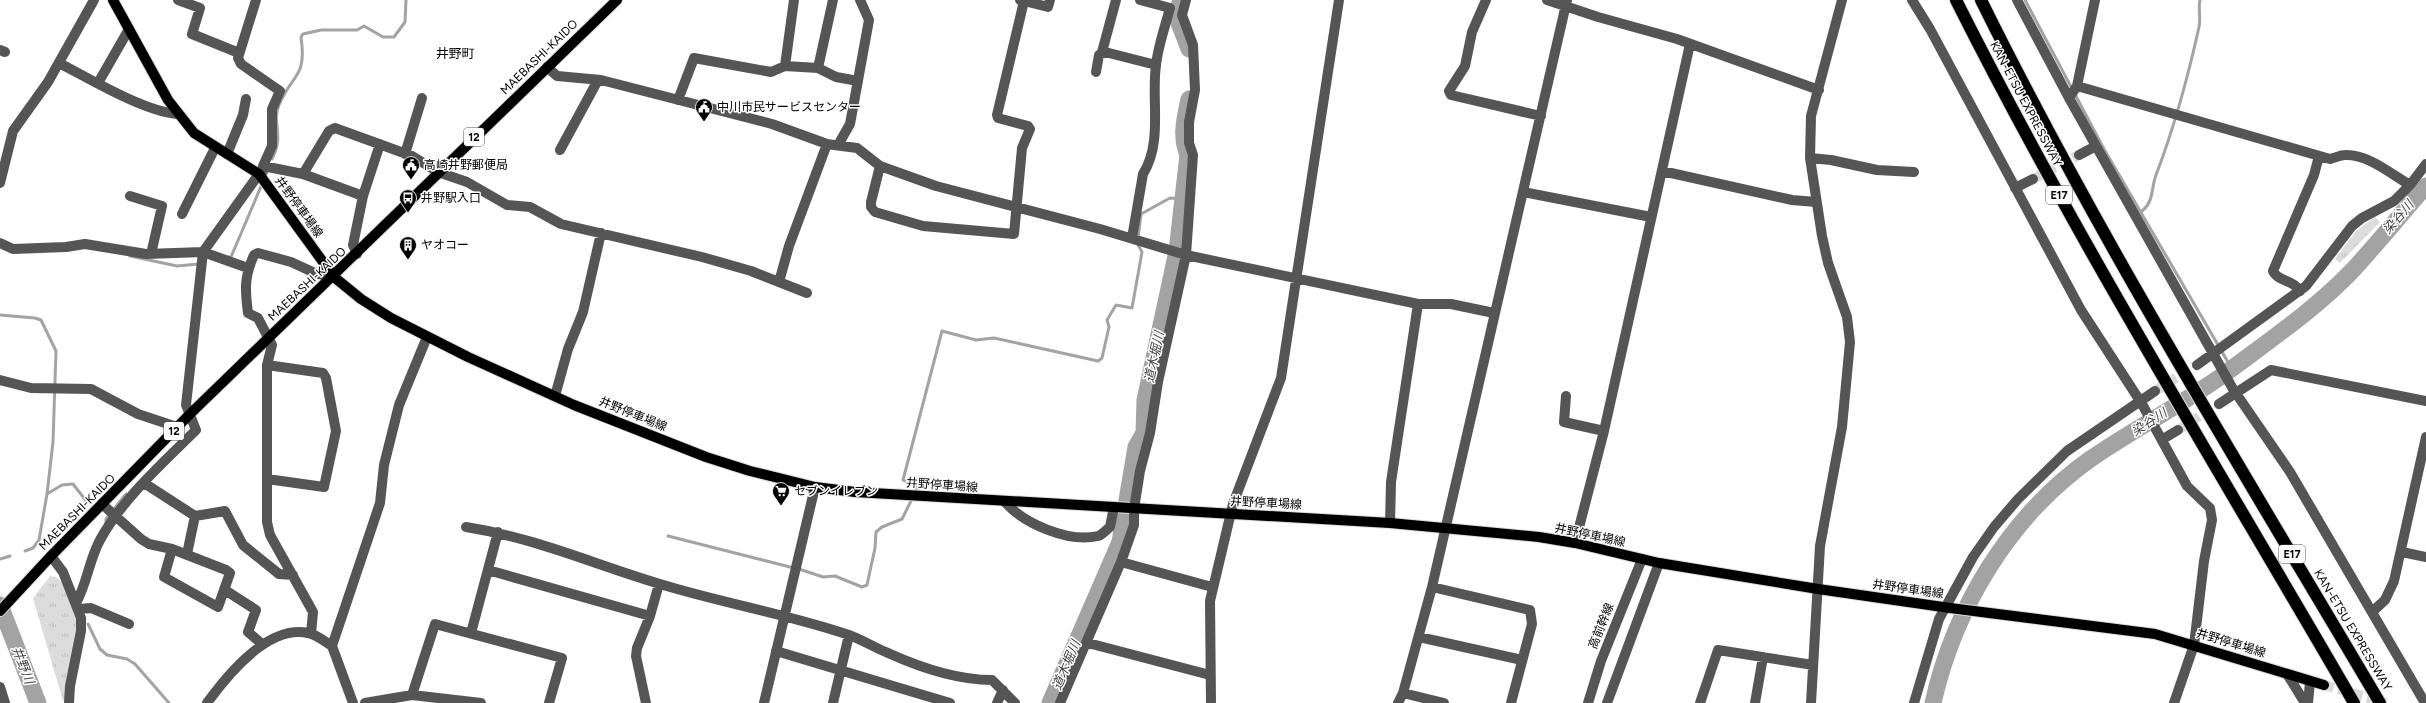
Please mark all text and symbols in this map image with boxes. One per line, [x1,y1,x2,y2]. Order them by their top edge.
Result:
street label: MAEBASHI-KAIDO [498,17,580,97]
street label: KAN-ETSU EXPRESSWAY [1987,39,2065,169]
district label: 井野町 [435,46,475,61]
public building icon: 中川市民サービスセンター [694,97,714,122]
place label: 中川市民サービスセンター [717,100,861,114]
road number: 12 [464,128,484,146]
public building icon: 高崎井野郵便局 [401,155,421,180]
place label: 高崎井野郵便局 [424,158,508,172]
street label: 井野停車場線 [272,174,326,240]
road number: E17 [2046,186,2072,204]
bus stop icon: 井野駅入口 [398,188,418,213]
place label: 井野駅入口 [421,191,481,205]
water label: 染谷川 [2380,196,2418,237]
building icon: ヤオコー [398,235,418,260]
place label: ヤオコー [421,238,469,252]
street label: MAEBASHI-KAIDO [265,244,349,324]
water label: 道木堀川 [1141,328,1167,384]
street label: 井野停車場線 [597,394,669,434]
water label: 染谷川 [2129,404,2171,439]
road number: 12 [164,422,184,440]
street label: MAEBASHI-KAIDO [36,471,118,553]
street label: 井野停車場線 [906,476,978,494]
supermarket icon: セブンイレブン [771,481,791,506]
place label: セブンイレブン [794,484,878,498]
street label: 井野停車場線 [1230,494,1302,512]
street label: 井野停車場線 [1553,521,1627,549]
road number: E17 [2279,545,2305,563]
street label: KAN-ETSU EXPRESSWAY [2311,567,2395,694]
street label: 井野停車場線 [1871,577,1945,601]
street label: 高前幹線 [1586,601,1616,651]
street label: 井野停車場線 [2195,626,2267,660]
water label: 道木堀川 [1049,636,1084,692]
water label: 井野川 [9,644,38,688]

